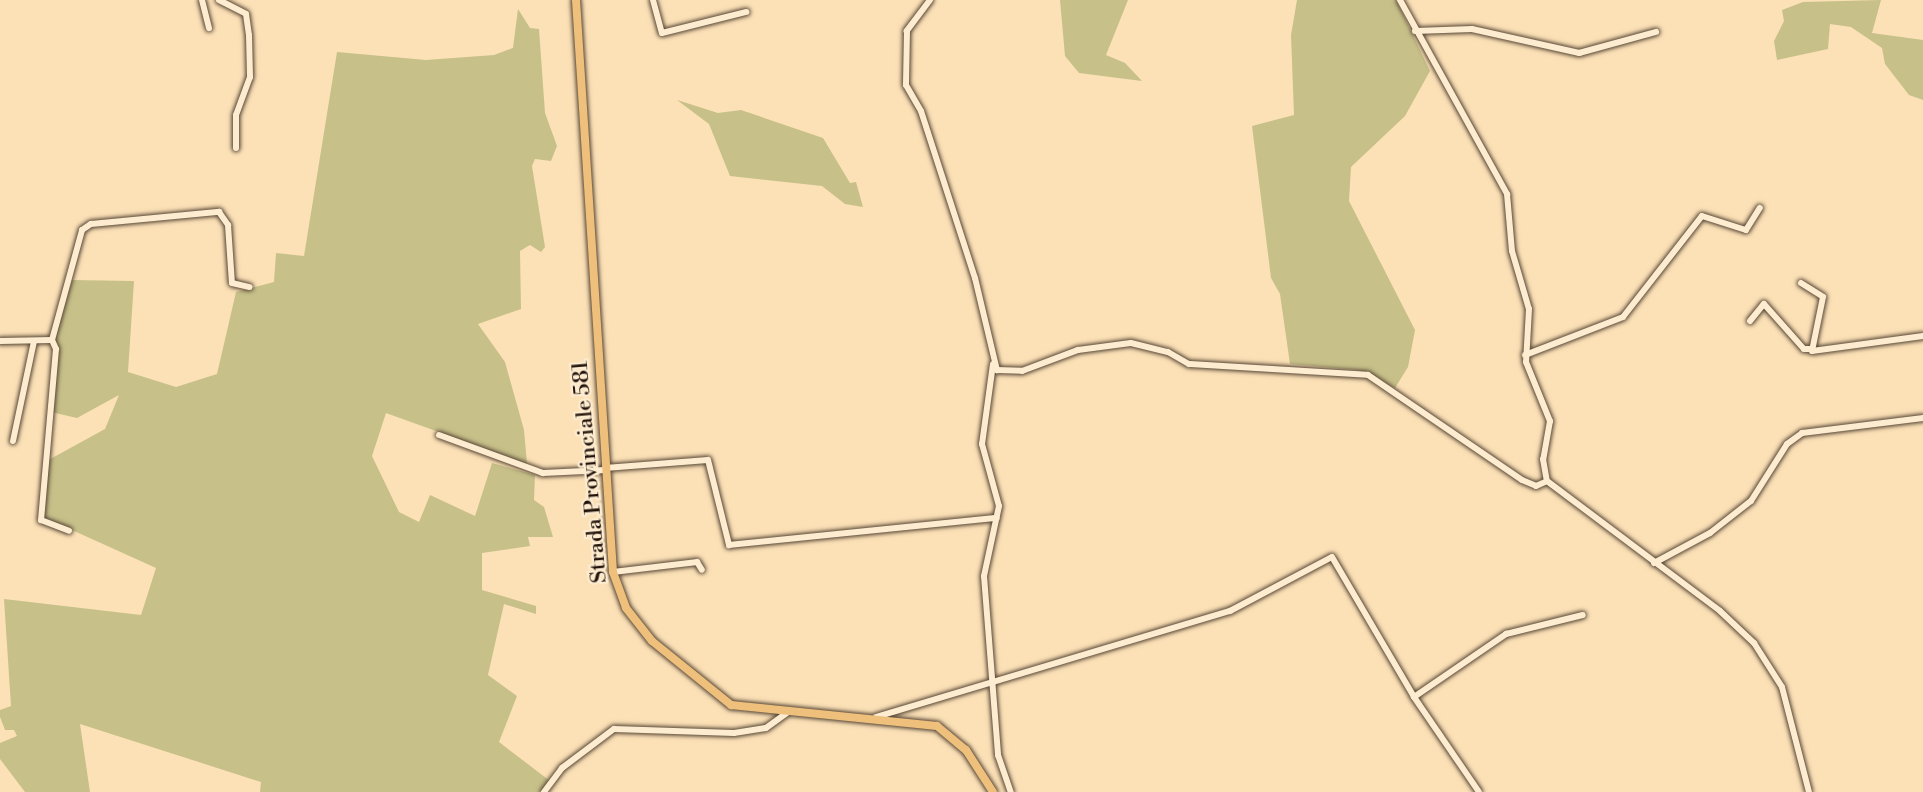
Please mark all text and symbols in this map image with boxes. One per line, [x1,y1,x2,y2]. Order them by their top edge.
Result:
street label: Strada Provinciale 581 [567,360,613,584]

